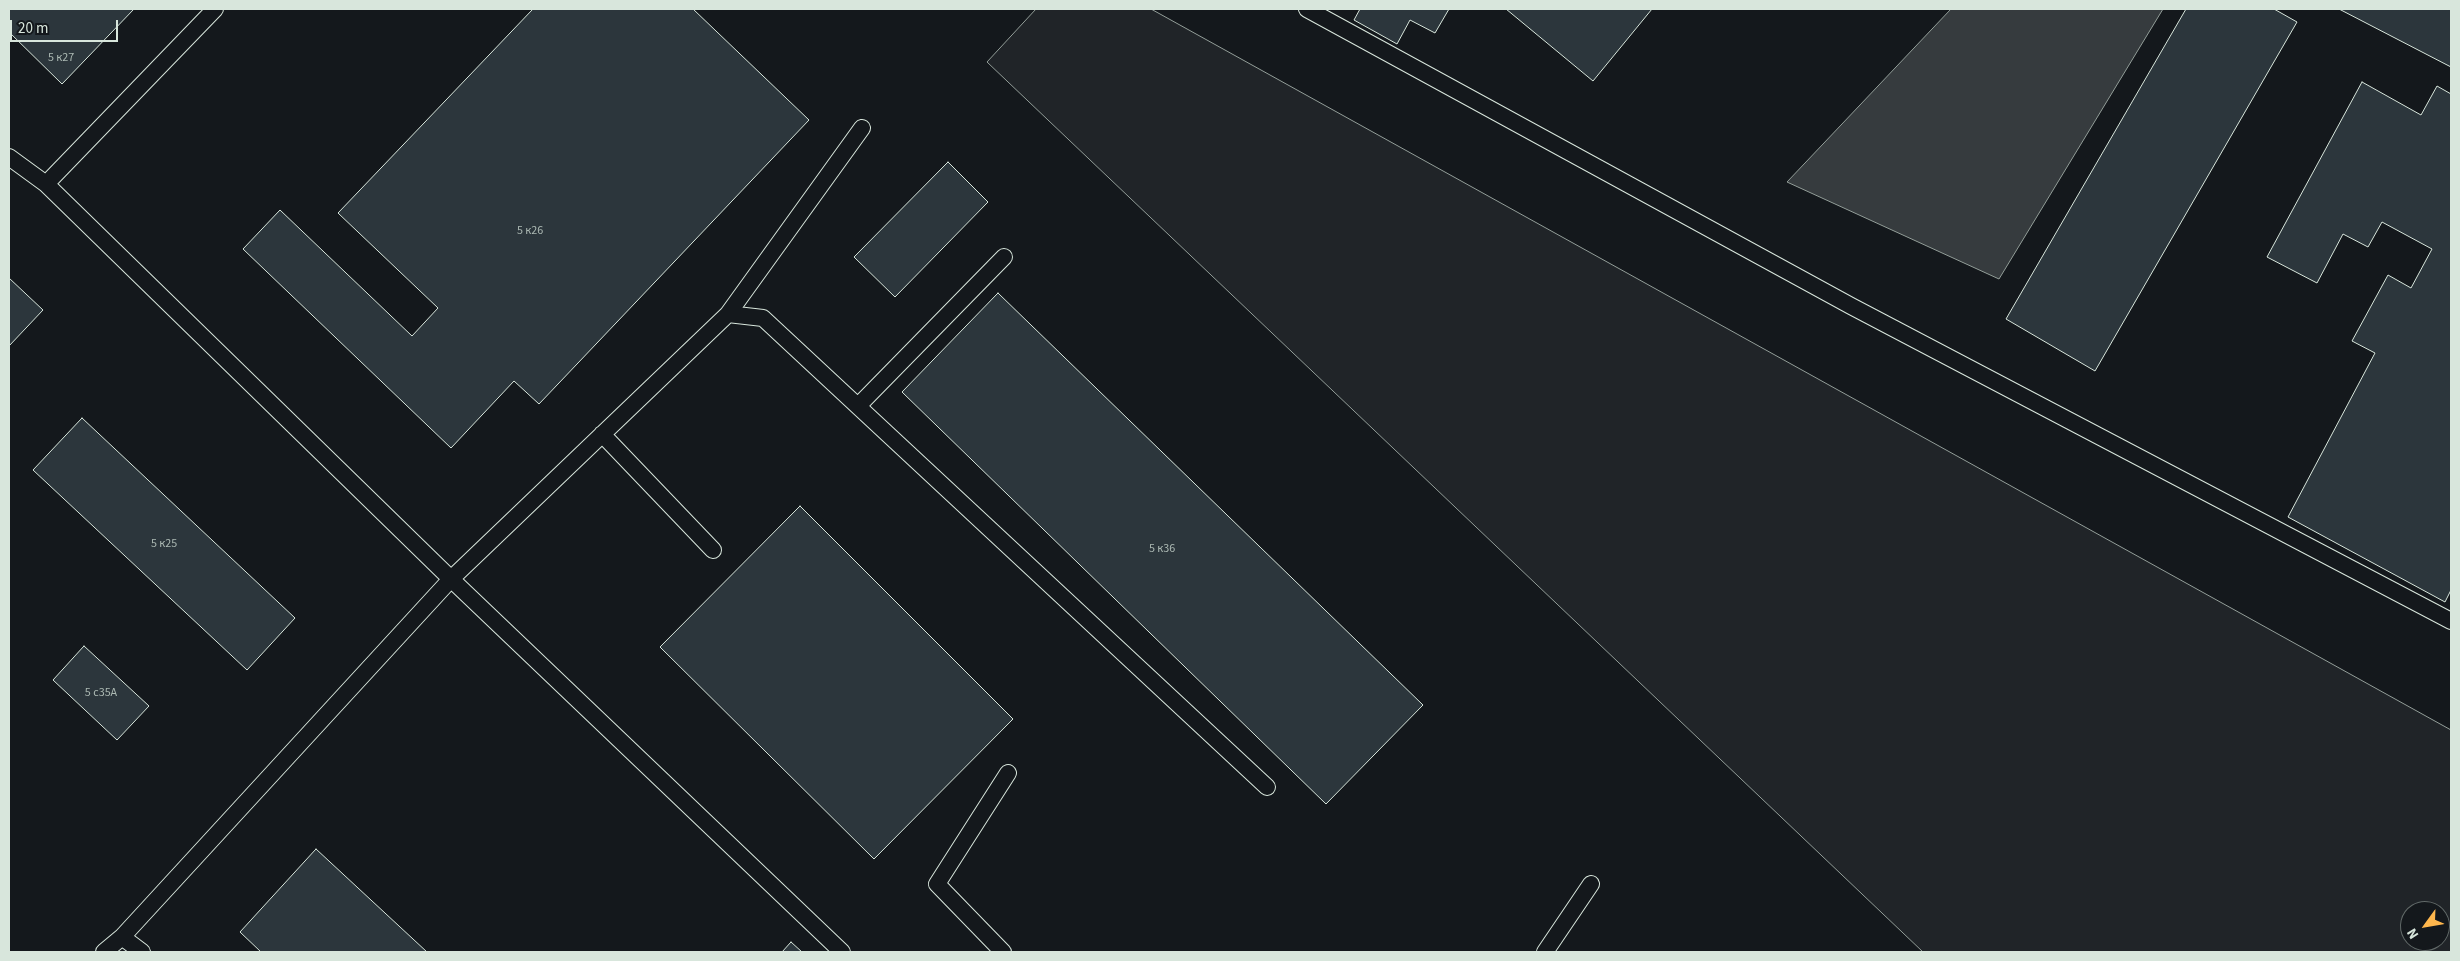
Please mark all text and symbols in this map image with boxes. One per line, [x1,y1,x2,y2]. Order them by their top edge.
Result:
scale bar [12,10,120,42]
text: 20 m [18,18,48,39]
house number: 5 к27 [48,51,74,65]
house number: 5 к26 [517,224,543,238]
house number: 5 к25 [151,537,177,551]
house number: 5 к36 [1149,542,1175,556]
house number: 5 с35А [85,686,117,700]
north arrow [2400,901,2450,951]
text: N [2402,924,2424,943]

